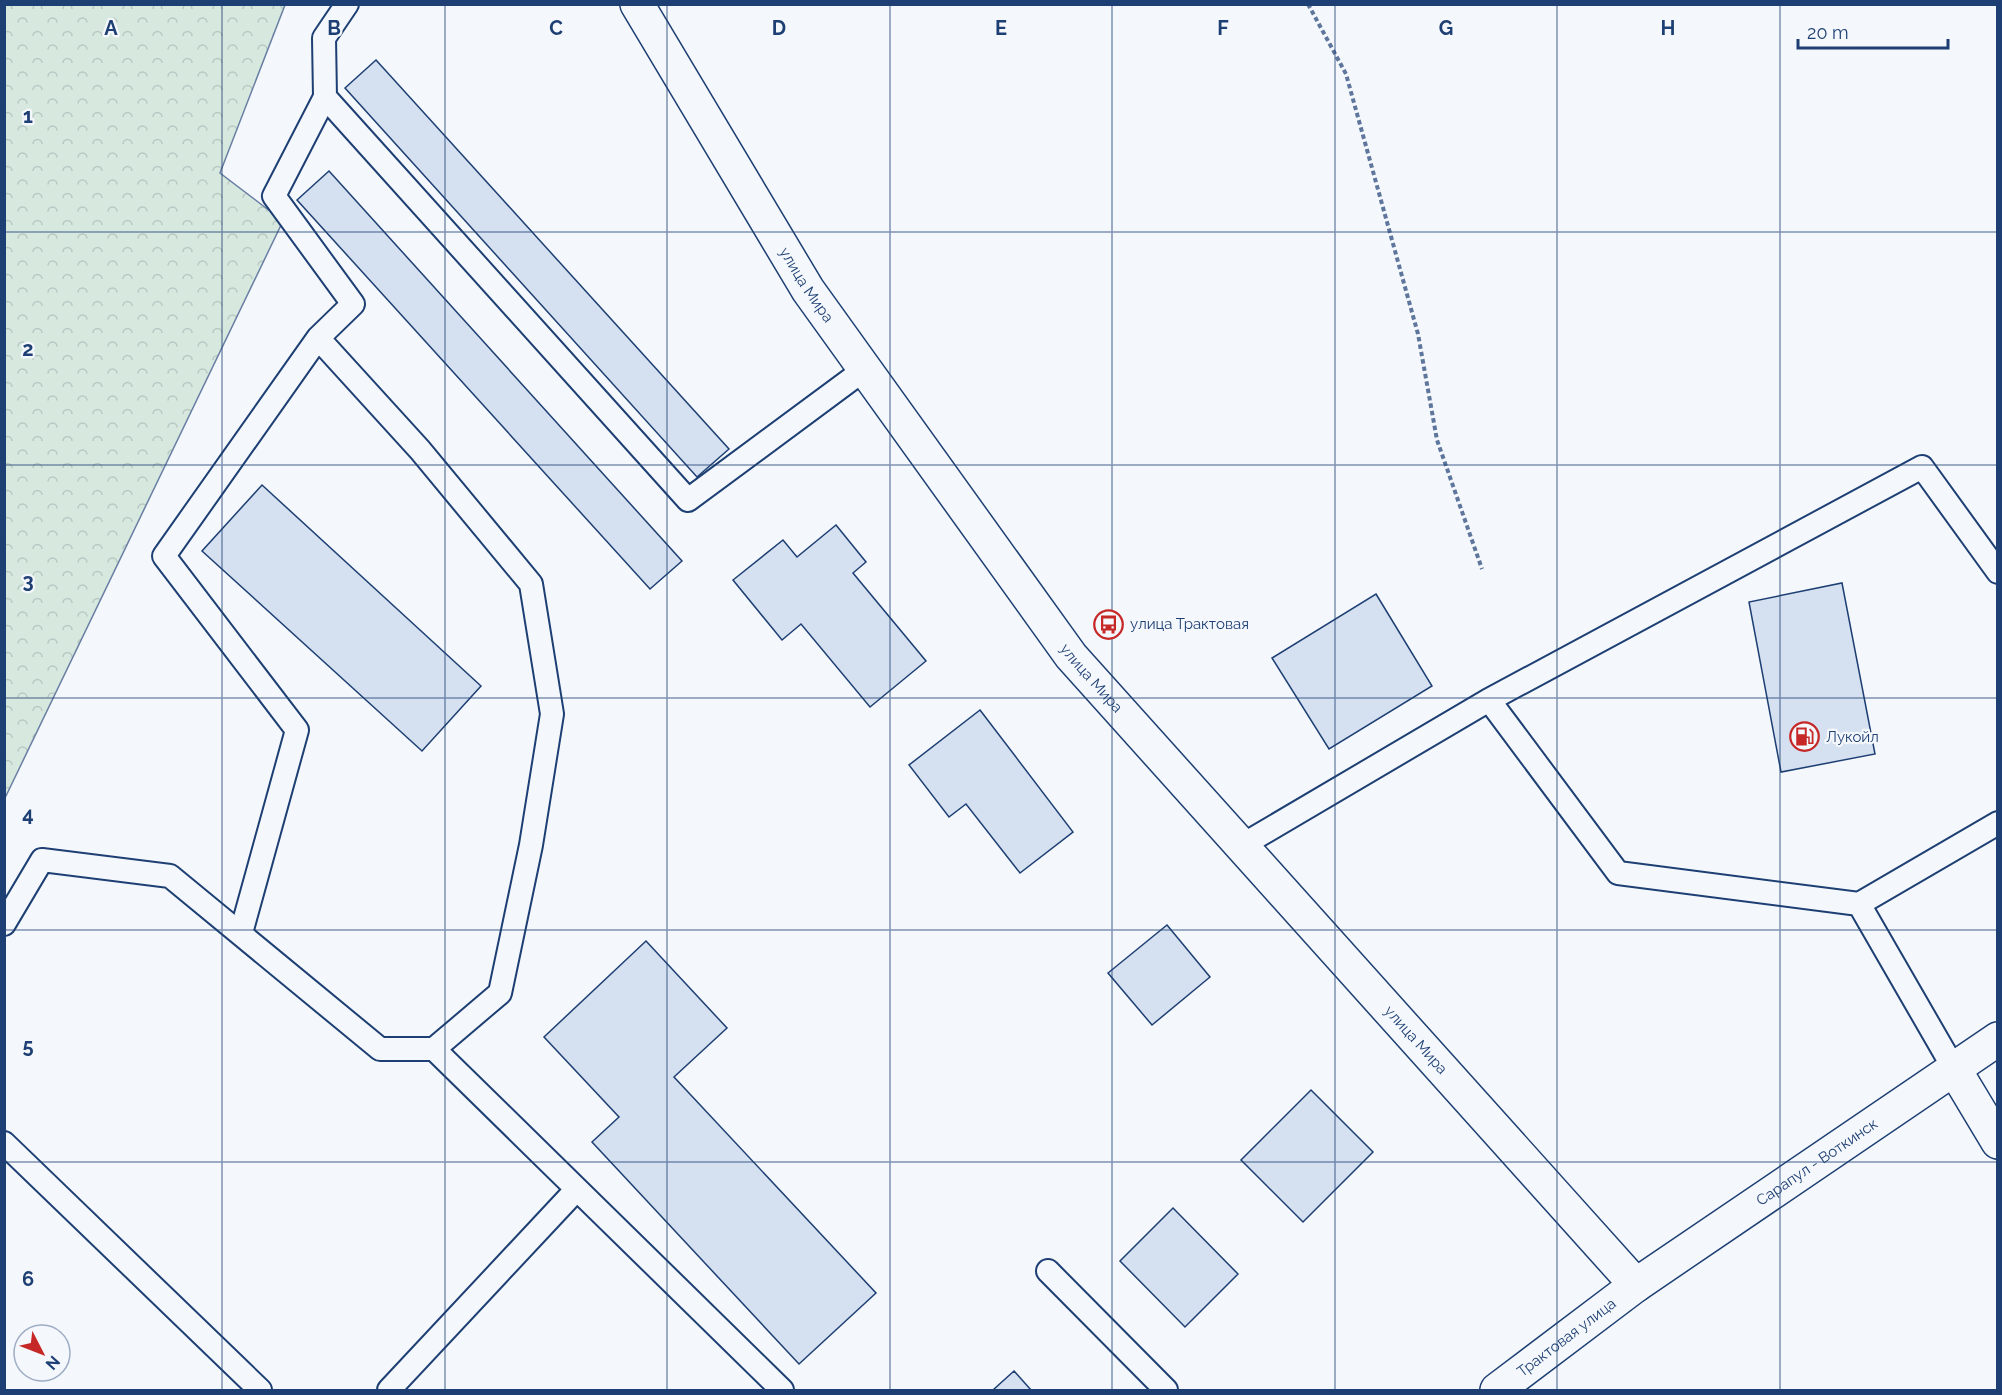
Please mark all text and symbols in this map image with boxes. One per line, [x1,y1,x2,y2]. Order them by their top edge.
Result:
scale bar [1798,12,1948,50]
text: A [104,16,118,40]
text: B [327,16,341,40]
text: C [549,16,563,40]
text: D [772,16,786,40]
text: E [995,16,1007,40]
text: F [1217,16,1229,40]
text: G [1439,16,1453,40]
text: H [1661,16,1675,40]
text: 20 m [1807,22,1849,43]
text: 1 [23,104,33,128]
street label: улица Мира [776,244,837,326]
text: 2 [22,337,34,361]
text: 3 [22,569,34,593]
bus stop icon: улица Трактовая [1093,608,1125,640]
place label: улица Трактовая [1130,615,1249,633]
street label: улица Мира [1056,640,1126,716]
fuel station icon: Лукойл [1789,721,1821,753]
place label: Лукойл [1826,728,1879,746]
text: 4 [22,802,34,826]
street label: улица Мира [1380,1002,1451,1078]
text: 5 [22,1034,34,1058]
street label: Сарапул - Воткинск [1753,1114,1881,1210]
text: 6 [22,1267,34,1291]
street label: Трактовая улица [1513,1294,1619,1381]
north arrow [12,1323,72,1383]
text: N [42,1352,64,1374]

